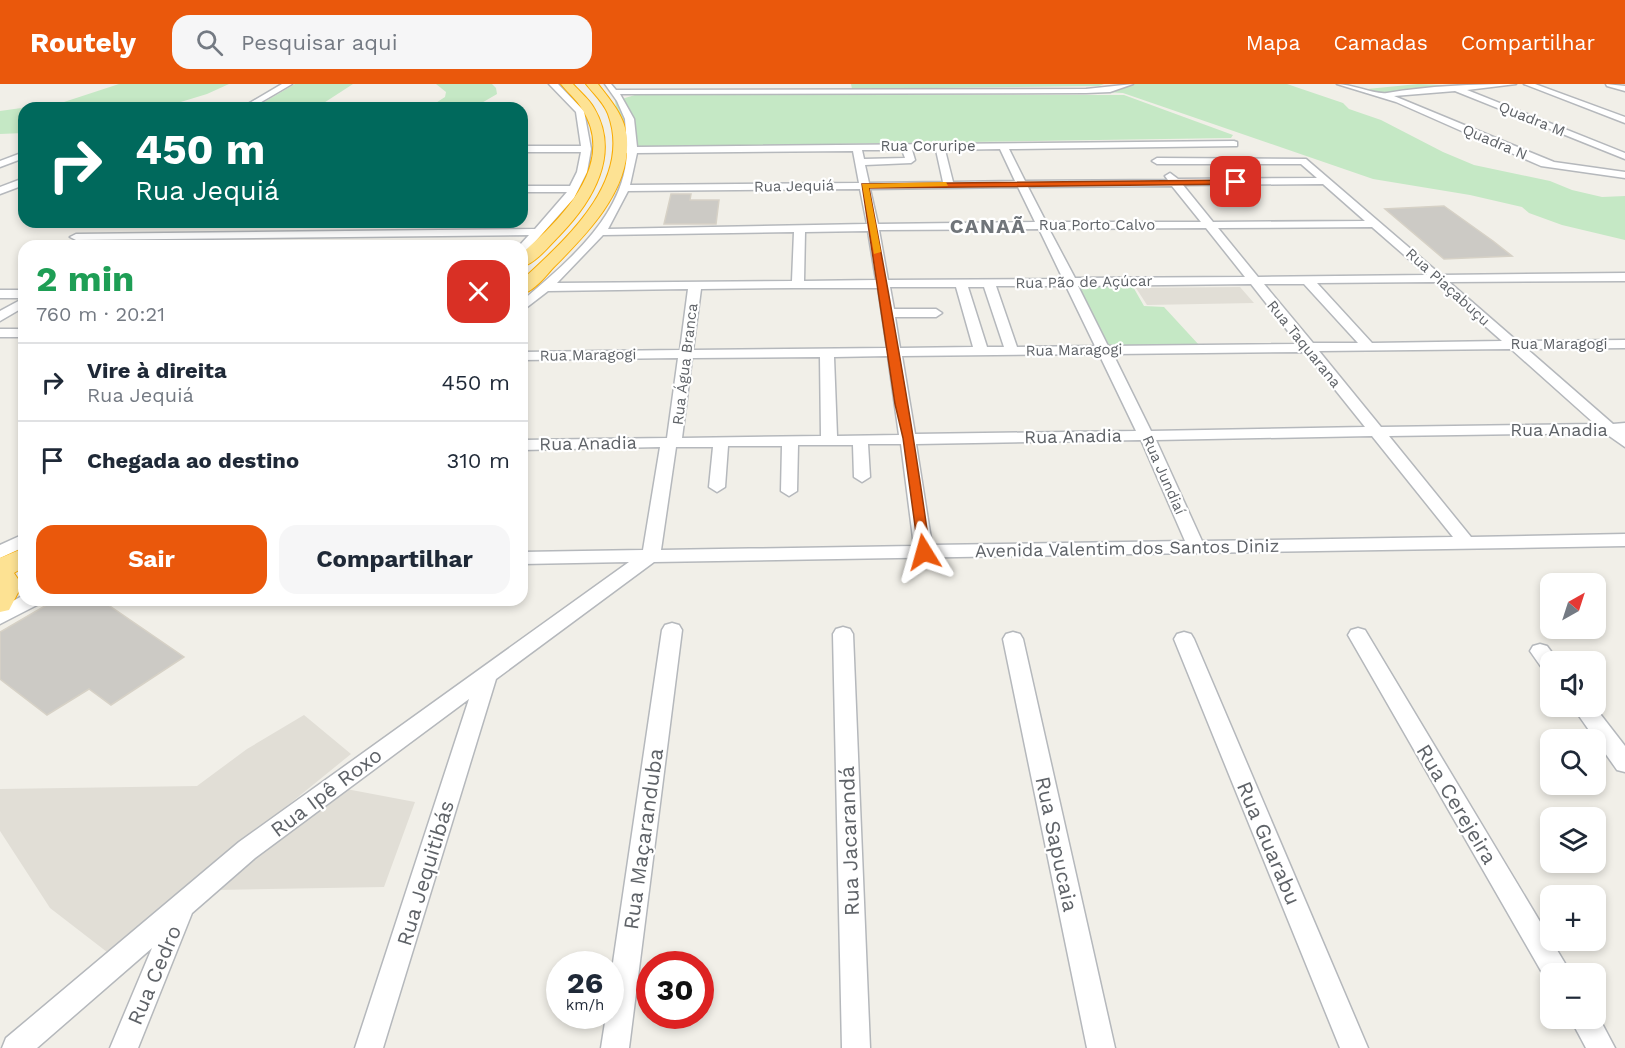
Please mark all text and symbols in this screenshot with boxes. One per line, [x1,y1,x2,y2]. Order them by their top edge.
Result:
search box [172,15,592,69]
text: Routely [30,26,136,59]
icon: search [193,26,226,59]
text: Pesquisar aqui [241,30,398,55]
text: Mapa [1246,30,1300,55]
text: Camadas [1333,30,1428,55]
text: Compartilhar [1461,30,1595,55]
street label: Quadra M [1496,97,1568,141]
street label: Quadra N [1460,120,1530,164]
text: 450 m [135,125,265,174]
icon: right [36,126,114,204]
street label: Rua Coruripe [880,137,976,155]
pin [1210,156,1261,207]
icon: arrive [1219,165,1252,198]
text: Rua Jequiá [135,175,279,207]
street label: Rua Jequiá [754,176,835,196]
district label: CANAÃ [950,214,1026,238]
street label: Rua Porto Calvo [1039,216,1155,234]
street label: Rua Piaçabuçu [1402,244,1494,330]
text: 2 min [36,258,134,300]
button: close [447,260,510,323]
street label: Rua Pão de Açúcar [1015,272,1153,292]
street label: Rua Taquarana [1263,297,1345,392]
text: 760 m · 20:21 [36,302,165,326]
street label: Rua Água Branca [669,302,701,426]
street label: Rua Maragogi [1511,335,1607,353]
street label: Rua Maragogi [1025,340,1123,360]
street label: Rua Maragogi [539,345,637,365]
text: Vire à direita [87,358,227,383]
icon: right [36,366,69,399]
text: 450 m [442,370,510,395]
text: Rua Jequiá [87,383,194,407]
street label: Rua Anadia [1510,419,1608,440]
street label: Rua Anadia [1024,425,1122,447]
street label: Rua Anadia [539,432,637,454]
street label: Rua Jundiaí [1139,433,1189,517]
icon: arrive [36,444,69,477]
text: Chegada ao destino [87,448,299,473]
text: 310 m [446,448,510,473]
position arrow [892,520,956,584]
button: Sair [36,525,267,594]
button: Compartilhar [279,525,510,594]
street label: Avenida Valentim dos Santos Diniz [975,535,1279,561]
north arrow [1540,573,1606,639]
map controls [1540,573,1606,1029]
button: sound [1540,651,1606,717]
button: search [1540,729,1606,795]
street label: Rua Cerejeira [1411,739,1503,869]
street label: Rua Ipê Roxo [265,742,387,842]
street label: Rua Maçaranduba [618,747,668,931]
street label: Rua Jacarandá [834,766,864,916]
street label: Rua Sapucaia [1030,774,1084,914]
street label: Rua Guarabu [1232,778,1306,908]
street label: Rua Jequitibás [391,797,459,949]
button: layers [1540,807,1606,873]
button: + [1540,885,1606,951]
street label: Rua Cedro [122,921,186,1029]
speed limit sign: 30 [636,951,714,1029]
button: − [1540,963,1606,1029]
text: 26 [567,965,603,1000]
text: km/h [566,996,604,1014]

